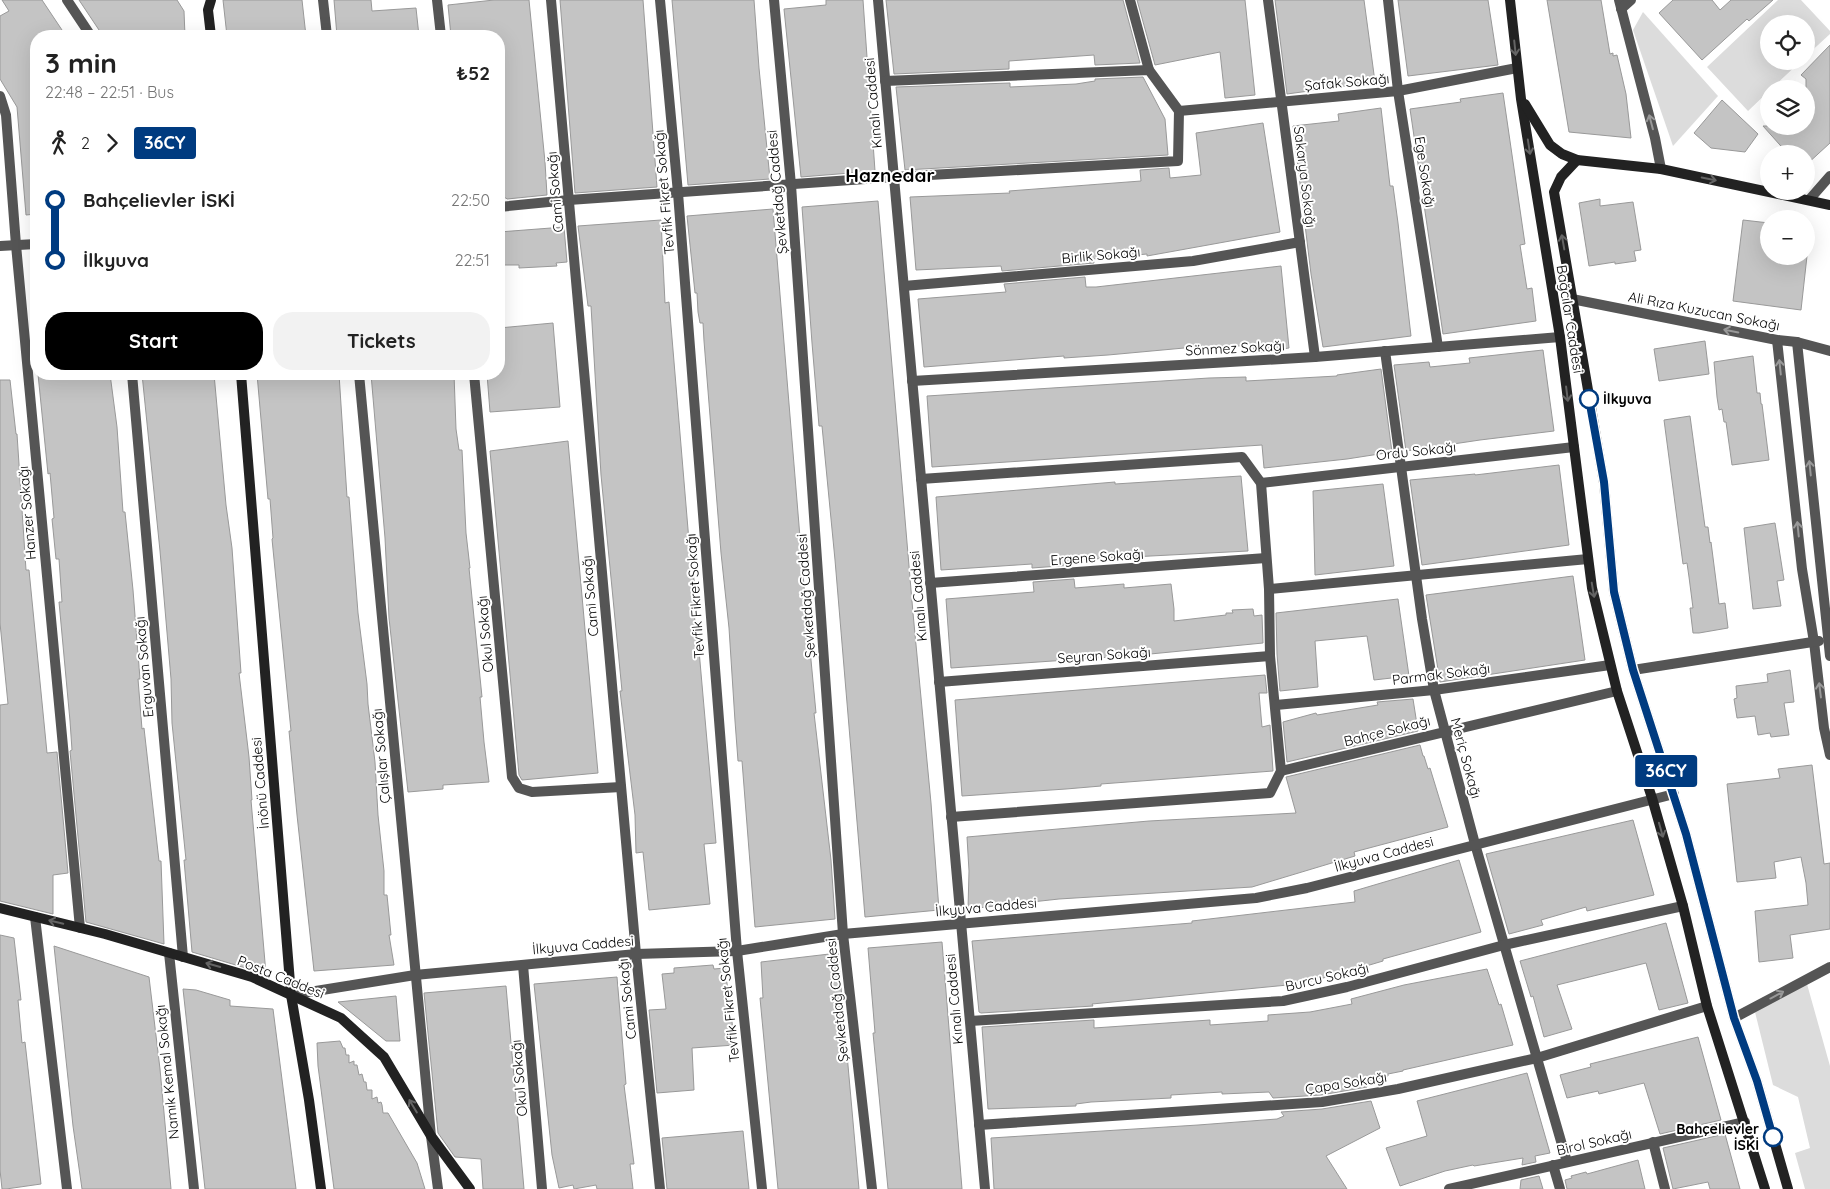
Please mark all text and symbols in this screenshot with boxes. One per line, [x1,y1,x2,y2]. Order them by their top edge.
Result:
map controls [1760,15,1815,265]
button: locate [1760,15,1815,70]
one-way arrow [1510,40,1520,56]
text: 3 min [45,45,117,80]
street label: Kınalı Caddesi [860,57,886,149]
text: ₺52 [456,61,490,85]
street label: Şafak Sokağı [1304,69,1390,95]
button: layers [1760,80,1815,135]
text: 22:48 – 22:51 · Bus [45,82,174,102]
one-way arrow [1646,114,1655,130]
street label: Sakarya Sokağı [1290,125,1320,229]
icon: walk [45,129,73,157]
icon: forward [98,129,126,157]
street label: Tevfik Fikret Sokağı [650,129,678,255]
street label: Şevketdağ Caddesi [763,129,791,255]
text: 36CY [144,131,186,154]
text: 2 [81,133,90,153]
street label: Ege Sokağı [1410,135,1440,209]
one-way arrow [1525,138,1535,154]
button: + [1760,145,1815,200]
street label: Cami Sokağı [542,151,568,233]
district label: Haznedar [845,163,935,187]
one-way arrow [1700,175,1716,184]
text: Bahçelievler İSKİ [83,188,235,212]
text: 22:50 [451,190,490,210]
button: − [1760,210,1815,265]
one-way arrow [1557,234,1567,250]
street label: Birlik Sokağı [1061,243,1141,267]
text: İlkyuva [83,248,149,272]
text: 22:51 [455,250,490,270]
street label: Bağcılar Caddesi [1553,263,1587,375]
street label: Ali Rıza Kuzucan Sokağı [1627,287,1781,335]
button: Start [45,312,263,370]
button: Tickets [273,312,490,370]
one-way arrow [1723,325,1739,335]
street label: Sönmez Sokağı [1185,336,1285,360]
one-way arrow [1775,360,1785,376]
one-way arrow [1562,385,1572,401]
marker: İlkyuva [1579,389,1599,409]
place label: İlkyuva [1603,390,1652,408]
street label: Ordu Sokağı [1375,438,1457,464]
one-way arrow [1805,461,1815,477]
street label: Hanzer Sokağı [14,465,40,561]
one-way arrow [1793,521,1803,537]
street label: Tevfik Fikret Sokağı [682,533,708,659]
street label: Şevketdağ Caddesi [793,533,819,659]
street label: Ergene Sokağı [1050,545,1144,569]
street label: Kınalı Caddesi [905,550,931,642]
street label: Cami Sokağı [577,555,603,637]
one-way arrow [1588,581,1598,597]
street label: Okul Sokağı [473,595,497,673]
street label: Erguvan Sokağı [131,616,157,718]
street label: Seyran Sokağı [1057,643,1151,667]
street label: Parmak Sokağı [1391,659,1491,689]
one-way arrow [1815,682,1825,698]
street label: Çalışlar Sokağı [368,708,394,804]
street label: Bahçe Sokağı [1342,712,1432,750]
street label: Meriç Sokağı [1447,716,1485,800]
street label: İnönü Caddesi [247,736,273,830]
line badge: 36CY [1631,755,1701,787]
text: 36CY [1645,759,1687,782]
one-way arrow [1657,821,1667,837]
street label: İlkyuva Caddesi [1332,832,1436,876]
street label: İlkyuva Caddesi [934,894,1038,920]
one-way arrow [49,917,65,926]
street label: İlkyuva Caddesi [531,932,635,958]
street label: Tevfik Fikret Sokağı [712,937,744,1063]
street label: Şevketdağ Caddesi [822,937,852,1063]
street label: Posta Caddesi [235,951,327,1003]
street label: Kınalı Caddesi [941,953,967,1045]
street label: Cami Sokağı [614,958,640,1040]
street label: Burcu Sokağı [1283,959,1371,995]
one-way arrow [205,960,221,970]
one-way arrow [1769,990,1784,1000]
street label: Namık Kemal Sokağı [151,1004,183,1140]
street label: Okul Sokağı [507,1039,531,1117]
street label: Çapa Sokağı [1304,1068,1388,1098]
one-way arrow [407,1099,417,1113]
place label: Bahçelievler İSKİ [1676,1120,1759,1154]
street label: Birol Sokağı [1555,1125,1633,1159]
marker: Bahçelievler İSKİ [1763,1127,1783,1147]

